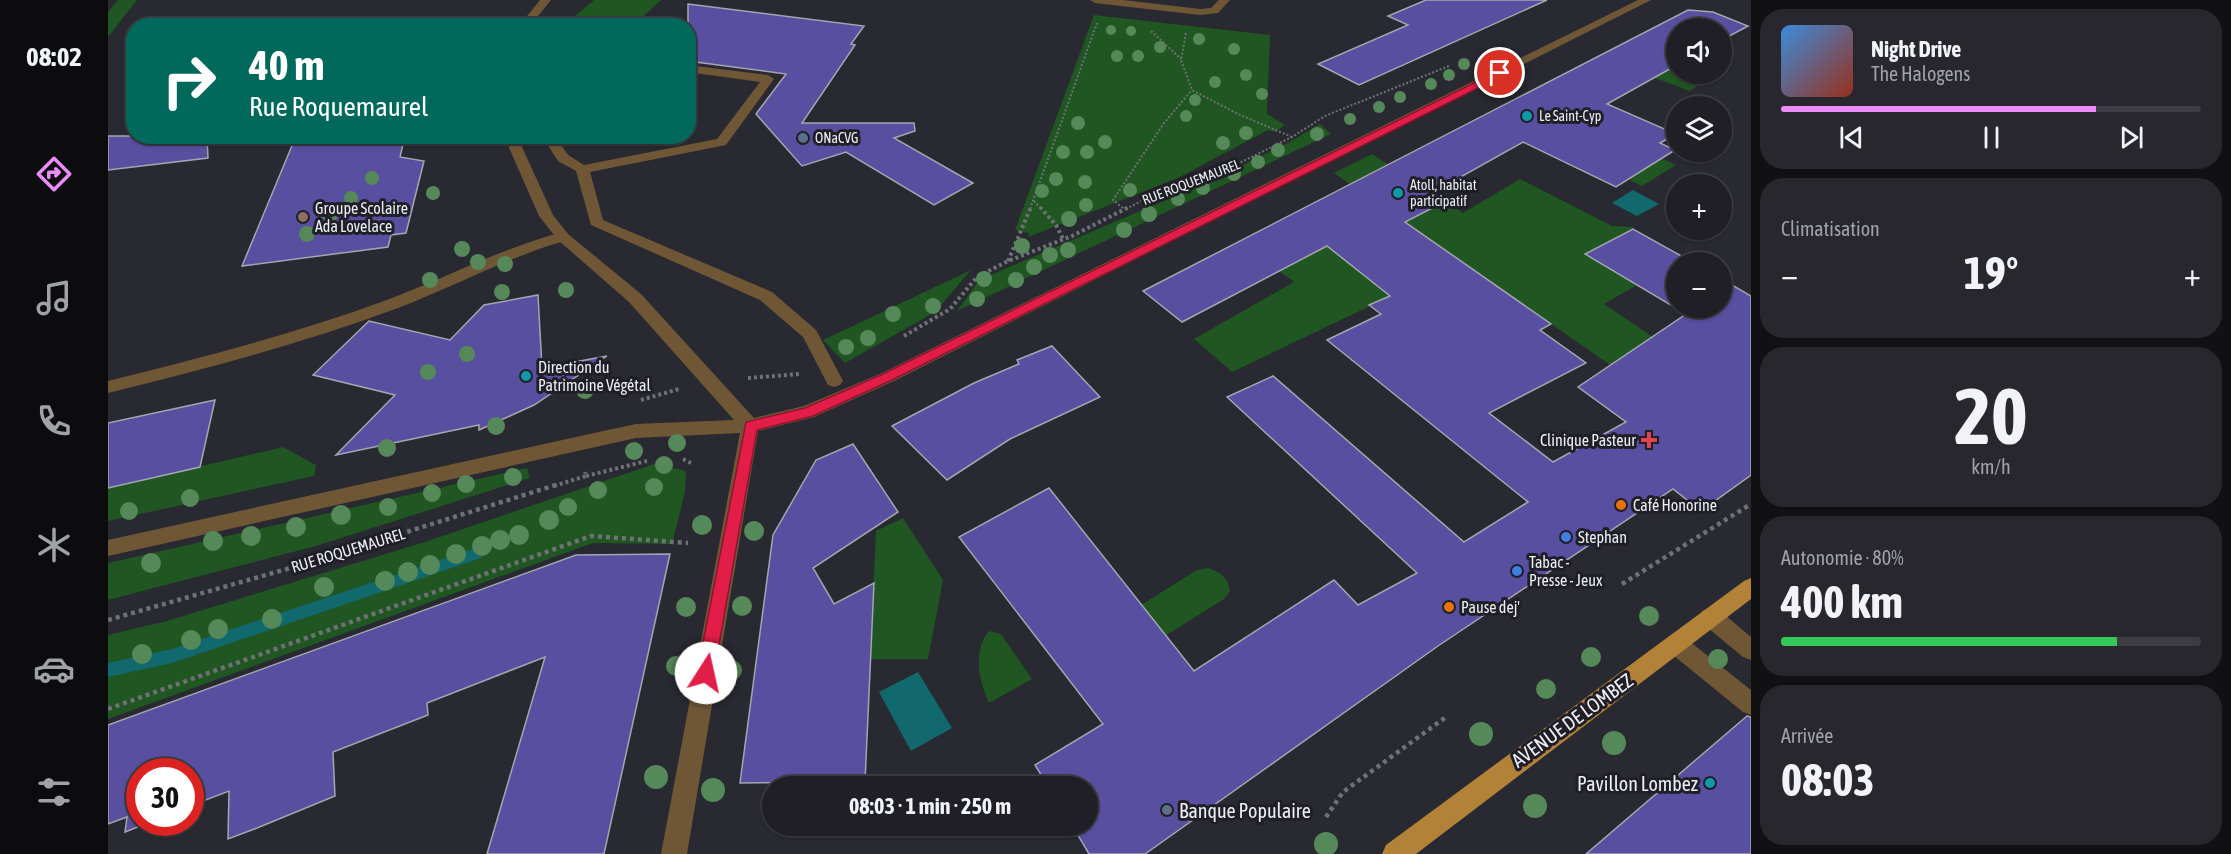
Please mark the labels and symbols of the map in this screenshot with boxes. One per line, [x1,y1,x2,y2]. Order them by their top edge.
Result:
pin [1474,47,1525,98]
place label: Le Saint-Cyp [1539,108,1602,124]
marker: Le Saint-Cyp [1520,109,1534,123]
place label: ONaCVG [815,130,858,146]
marker: ONaCVG [796,131,810,145]
street label: RUE ROQUEMAUREL [1140,156,1243,208]
place label: Atoll, habitat participatif [1410,177,1477,209]
marker: Atoll, habitat participatif [1391,186,1405,200]
place label: Groupe Scolaire Ada Lovelace [315,199,408,235]
marker: Groupe Scolaire Ada Lovelace [296,210,310,224]
place label: Direction du Patrimoine Végétal [538,358,651,395]
marker: Direction du Patrimoine Végétal [519,369,533,383]
place label: Clinique Pasteur [1540,431,1636,450]
marker: Clinique Pasteur [1640,431,1658,449]
place label: Café Honorine [1633,496,1717,514]
marker: Café Honorine [1614,498,1628,512]
street label: RUE ROQUEMAUREL [289,524,408,576]
place label: Stephan [1578,528,1627,547]
marker: Stephan [1559,530,1573,544]
place label: Tabac - Presse - Jeux [1529,553,1603,589]
marker: Tabac - Presse - Jeux [1510,564,1524,578]
place label: Pause dej' [1461,598,1520,617]
marker: Pause dej' [1442,600,1456,614]
position arrow [674,641,738,705]
street label: AVENUE DE LOMBEZ [1507,668,1637,772]
speed limit sign: 30 [126,758,204,836]
place label: Pavillon Lombez [1577,772,1698,795]
marker: Pavillon Lombez [1703,776,1717,790]
place label: Banque Populaire [1179,799,1311,822]
marker: Banque Populaire [1160,803,1174,817]

